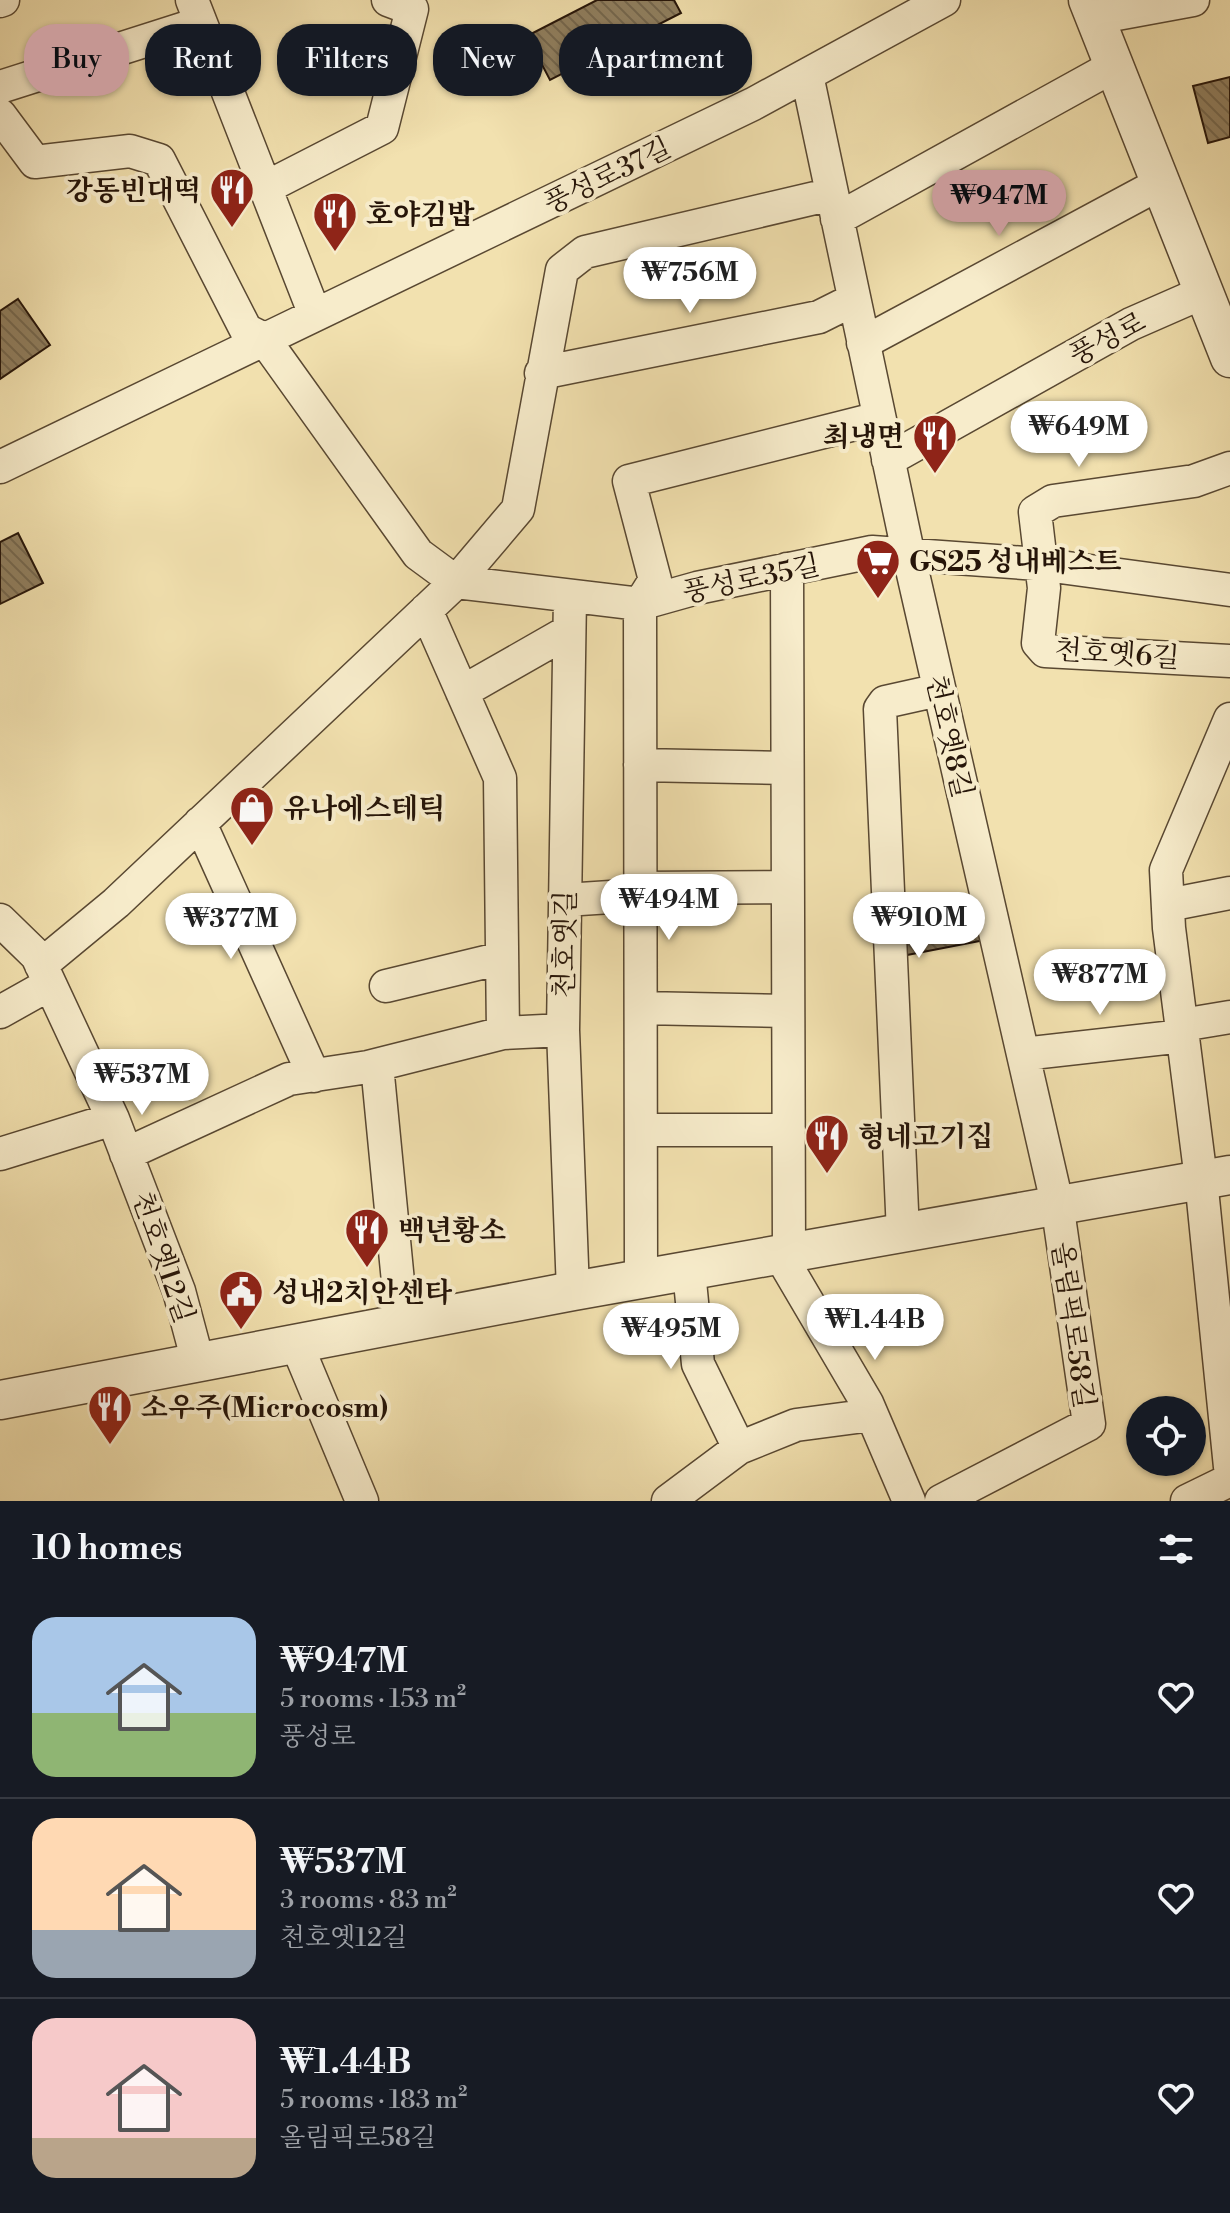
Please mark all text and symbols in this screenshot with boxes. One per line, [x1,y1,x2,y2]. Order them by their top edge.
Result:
chip: Buy [24,24,129,96]
chip: Rent [145,24,261,96]
chip: Filters [277,24,417,96]
chip: New [433,24,543,96]
chip: Apartment [559,24,752,96]
street label: 풍성로37길 [538,131,677,222]
restaurant icon: 강동빈대떡 [208,166,256,229]
pin: ₩947M [943,170,1055,238]
place label: 강동빈대떡 [66,174,201,209]
text: ₩947M [950,180,1048,212]
restaurant icon: 호야김밥 [311,190,359,253]
place label: 호야김밥 [366,198,475,233]
pin: ₩756M [634,247,746,315]
text: ₩756M [641,257,739,289]
street label: 풍성로 [1064,305,1152,374]
pin: ₩649M [1023,401,1135,469]
text: ₩649M [1029,411,1129,443]
restaurant icon: 최냉면 [911,412,959,475]
place label: 최냉면 [823,420,904,455]
supermarket icon: GS25 성내베스트 [854,537,902,600]
place label: GS25 성내베스트 [909,545,1122,580]
street label: 풍성로35길 [680,548,823,611]
street label: 천호옛6길 [1053,633,1181,676]
street label: 천호옛8길 [917,671,980,801]
shop icon: 유나에스테틱 [228,784,276,847]
place label: 유나에스테틱 [283,792,445,827]
pin: ₩494M [613,874,725,942]
text: ₩494M [619,884,719,916]
street label: 천호옛길 [547,890,584,998]
pin: ₩910M [863,892,975,960]
pin: ₩377M [175,893,287,961]
text: ₩910M [871,902,967,934]
text: ₩377M [183,903,279,935]
pin: ₩877M [1044,949,1156,1017]
text: ₩877M [1052,959,1148,991]
pin: ₩537M [86,1049,198,1117]
text: ₩537M [94,1059,190,1091]
restaurant icon: 형네고기집 [803,1112,851,1175]
place label: 형네고기집 [858,1120,993,1155]
street label: 천호옛12길 [124,1187,201,1328]
restaurant icon: 백년황소 [343,1206,391,1269]
place label: 백년황소 [398,1214,506,1249]
street label: 올림픽로58길 [1044,1240,1102,1411]
public building icon: 성내2치안센타 [217,1268,265,1331]
place label: 성내2치안센타 [272,1276,453,1311]
pin: ₩1.44B [810,1294,940,1362]
pin: ₩495M [615,1303,727,1371]
text: ₩1.44B [825,1304,925,1336]
text: ₩495M [621,1313,721,1345]
restaurant icon: 소우주(Microcosm) [86,1383,134,1446]
place label: 소우주(Microcosm) [141,1391,388,1426]
map controls [1126,1396,1206,1476]
button: locate [1126,1396,1206,1476]
icon: filters [1154,1527,1198,1571]
text: 10 homes [32,1528,182,1570]
text: ₩947M [280,1641,408,1683]
icon: home [96,1649,192,1745]
icon: heart [1154,1675,1198,1719]
text: 5 rooms · 153 m² [280,1683,466,1715]
text: 풍성로 [280,1721,355,1753]
text: ₩537M [280,1842,406,1884]
icon: home [96,1850,192,1946]
icon: heart [1154,1876,1198,1920]
text: 3 rooms · 83 m² [280,1884,457,1916]
text: 천호옛12길 [280,1922,407,1954]
text: ₩1.44B [280,2042,411,2084]
icon: home [96,2050,192,2146]
icon: heart [1154,2076,1198,2120]
text: 5 rooms · 183 m² [280,2084,467,2116]
text: 올림픽로58길 [280,2122,436,2154]

